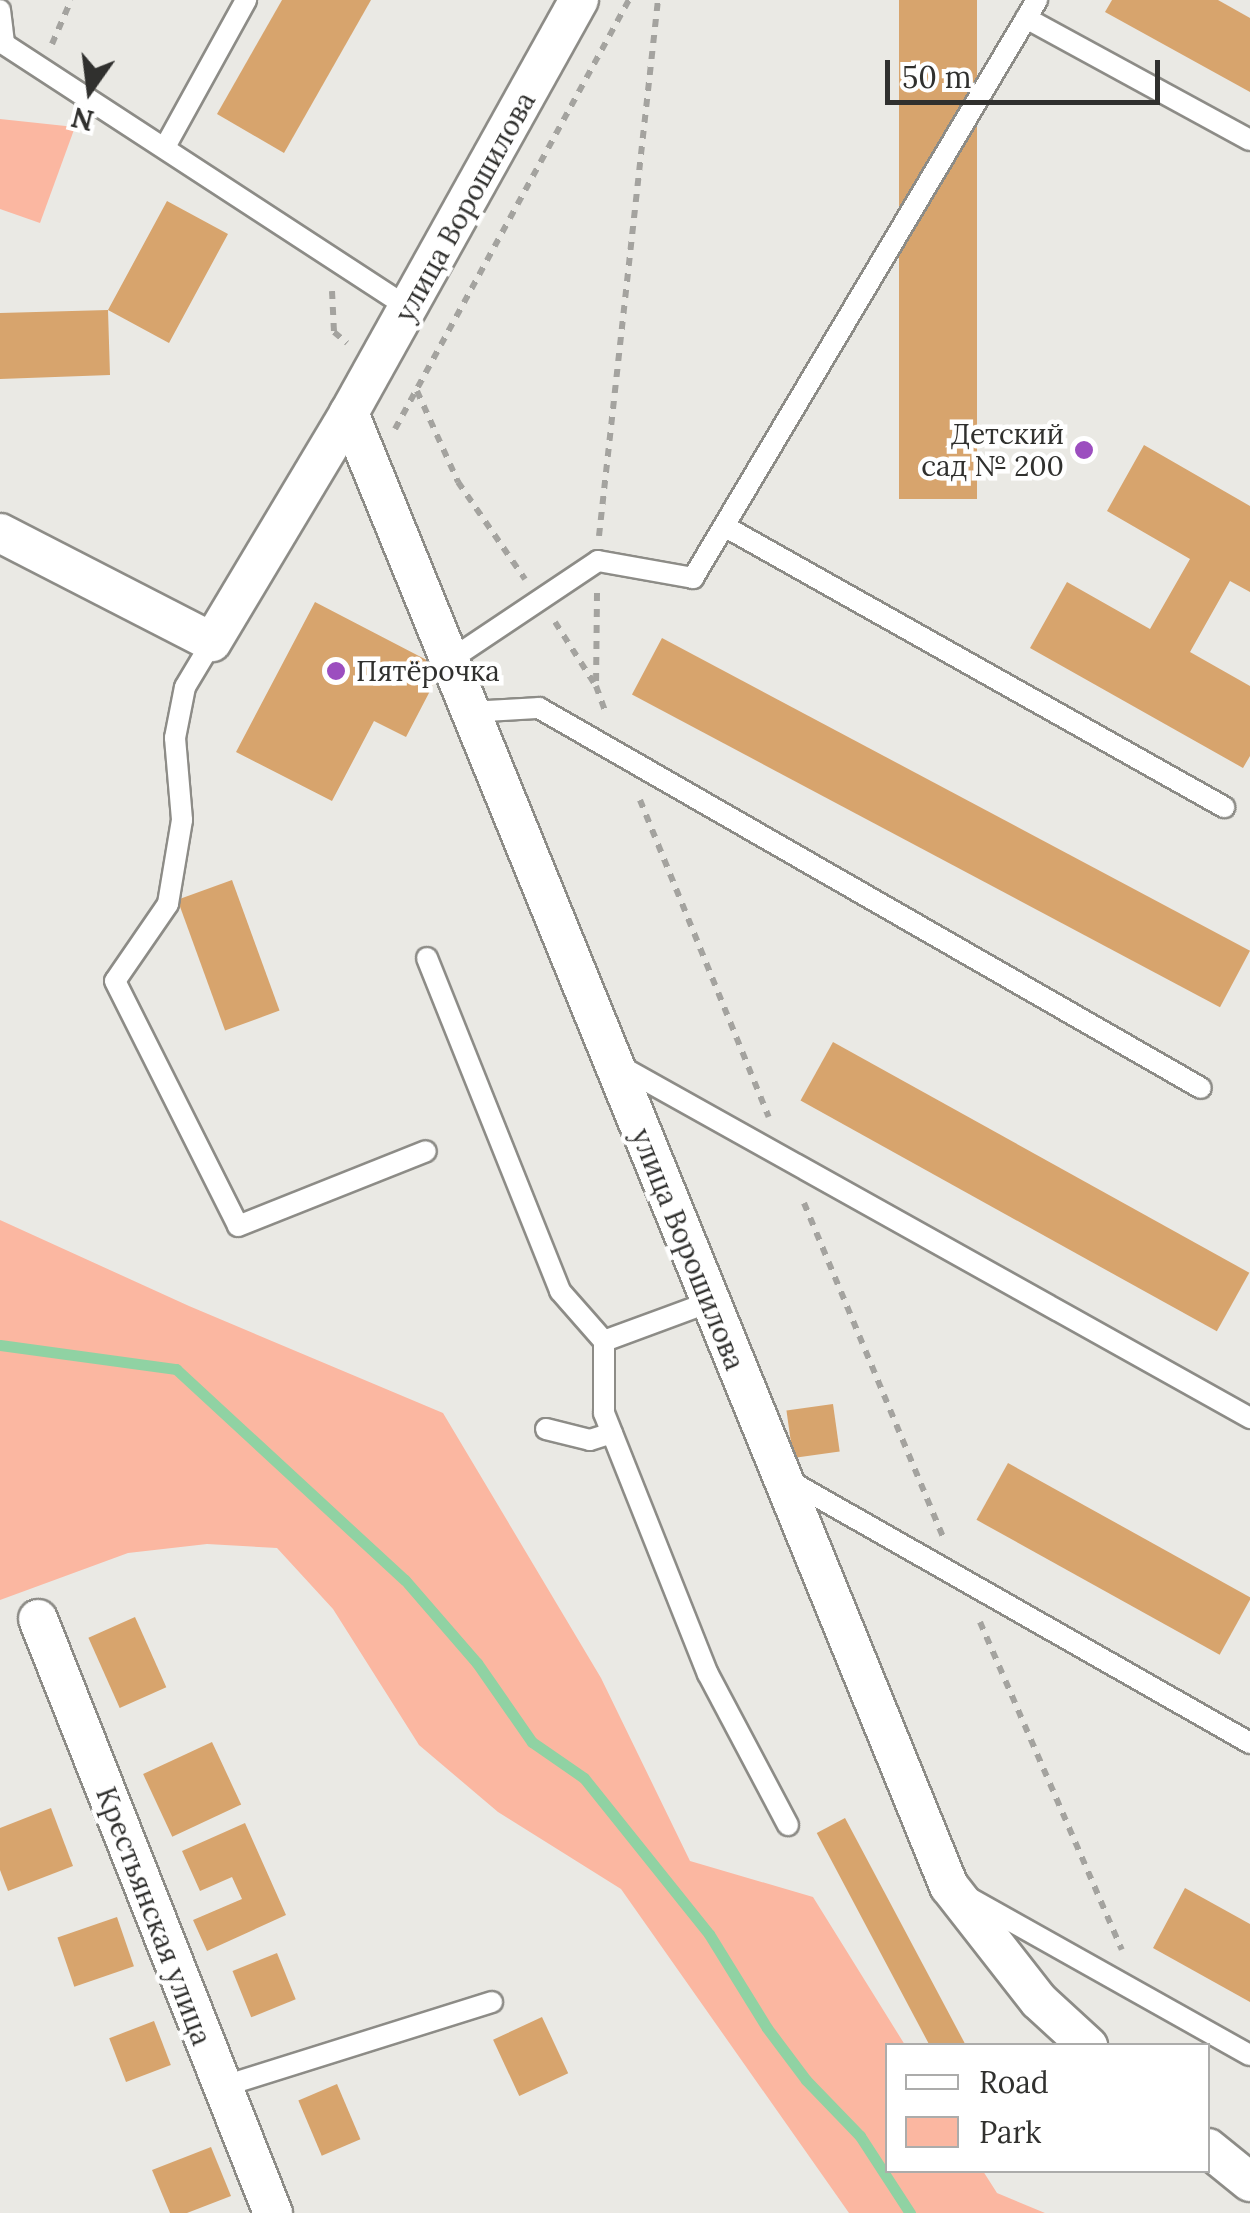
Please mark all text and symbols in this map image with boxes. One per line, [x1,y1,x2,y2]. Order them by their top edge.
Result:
north arrow [40,40,140,140]
scale bar [890,40,1165,102]
text: 50 m [902,58,972,96]
street label: улица Ворошилова [388,86,542,328]
text: N [68,99,98,139]
place label: Детский сад № 200 [921,417,1064,483]
marker: Детский сад № 200 [1073,439,1095,461]
place label: Пятёрочка [356,654,500,688]
marker: Пятёрочка [325,660,347,682]
street label: улица Ворошилова [624,1123,752,1375]
street label: Крестьянская улица [89,1782,219,2050]
legend [885,2043,1210,2173]
text: Road [979,2063,1049,2101]
text: Park [979,2113,1041,2151]

